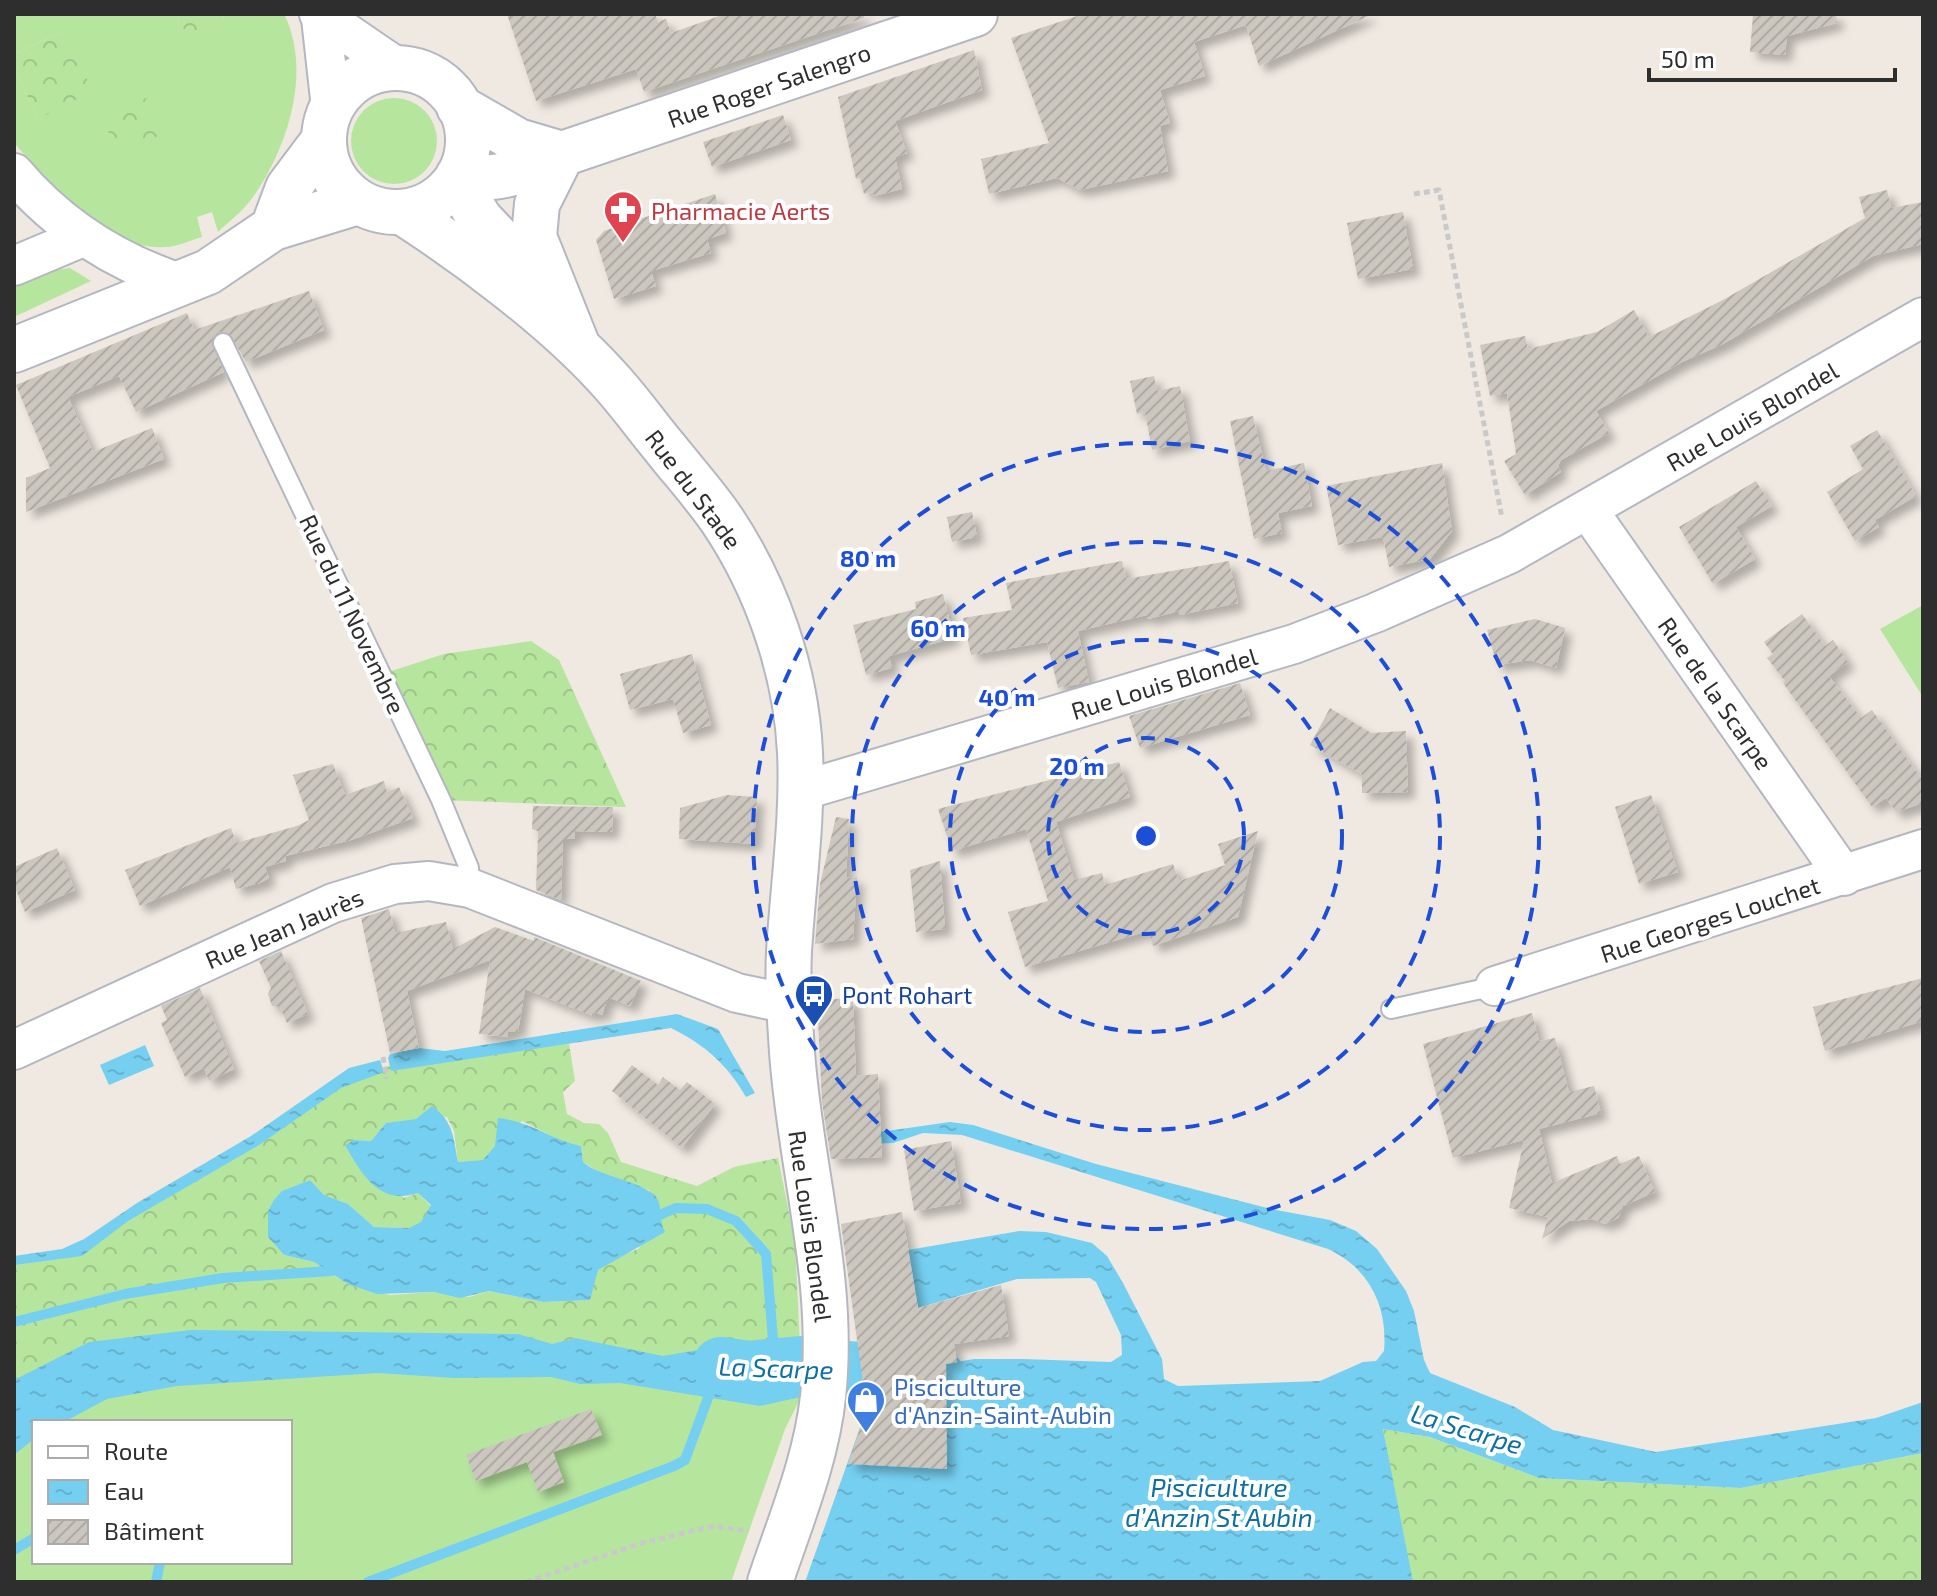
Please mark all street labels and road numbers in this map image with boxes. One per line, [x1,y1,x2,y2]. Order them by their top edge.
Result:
street label: Rue Roger Salengro [664,37,874,133]
street label: Rue Louis Blondel [1661,355,1843,477]
street label: Rue du Stade [640,424,748,554]
street label: Rue du 11 Novembre [294,510,412,718]
street label: Rue de la Scarpe [1653,611,1779,775]
street label: Rue Louis Blondel [1067,641,1261,725]
street label: Rue Georges Louchet [1597,870,1823,968]
street label: Rue Jean Jaurès [201,882,367,974]
street label: Rue Louis Blondel [783,1128,839,1324]

